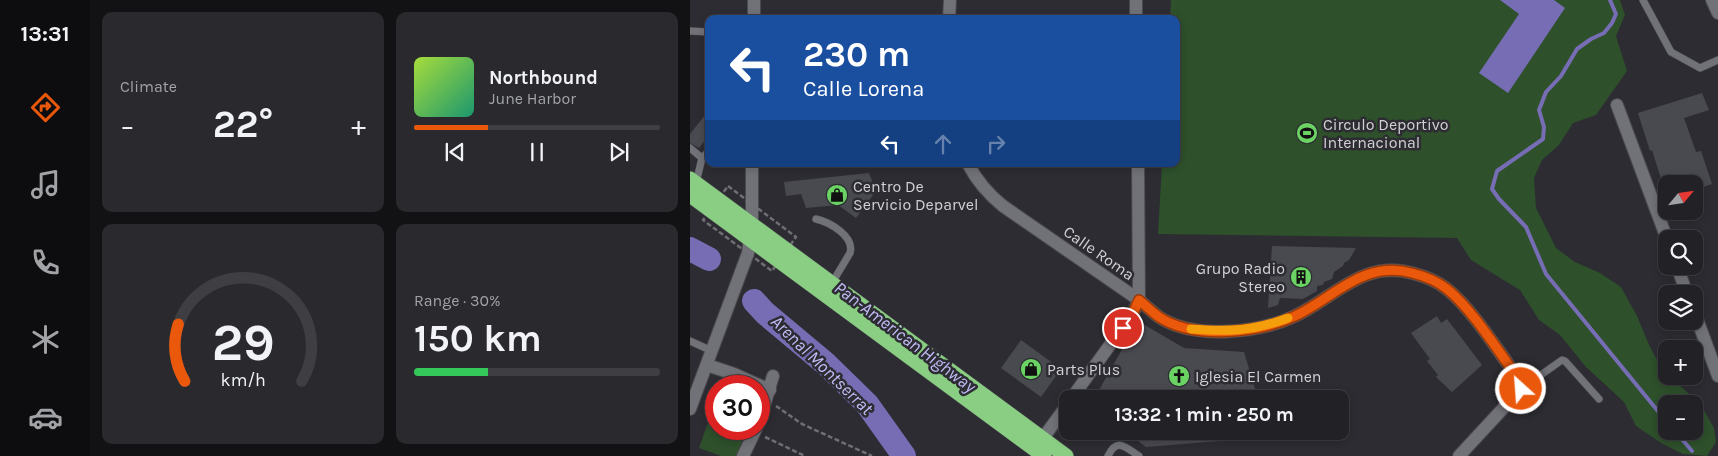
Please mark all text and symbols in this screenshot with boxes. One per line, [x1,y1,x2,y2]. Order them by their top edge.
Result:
text: 13:31 [21,21,69,47]
text: 230 m [803,34,910,75]
icon: left [720,35,785,100]
text: Northbound [489,67,598,89]
text: Calle Lorena [803,76,924,102]
text: Climate [120,77,177,96]
text: June Harbor [489,89,576,108]
icon: directions [28,90,63,125]
text: 22° [213,102,273,147]
text: − [120,109,135,142]
text: + [351,109,366,142]
place label: Circulo Deportivo Internacional [1323,115,1449,152]
sports icon: Circulo Deportivo Internacional [1295,121,1319,145]
icon: left [876,130,904,158]
icon: ahead [929,130,957,158]
icon: right [982,130,1010,158]
icon: previous [441,138,469,166]
icon: pause [523,138,551,166]
icon: next [605,138,633,166]
icon: music [28,167,63,202]
north arrow [1658,175,1702,220]
map controls [1658,175,1703,440]
place label: Centro De Servicio Deparvel [853,177,979,214]
shop icon: Centro De Servicio Deparvel [825,183,849,207]
street label: Calle Roma [1060,222,1138,284]
button: search [1658,230,1703,275]
icon: phone [28,245,63,280]
place label: Grupo Radio Stereo [1196,259,1285,296]
building icon: Grupo Radio Stereo [1289,265,1313,289]
water label: Pan-American Highway [830,277,981,398]
button: layers [1658,285,1703,330]
text: Range · 30% [414,291,501,310]
pin [1102,307,1144,349]
water label: Arenal Montserrat [766,311,878,420]
text: 29 [211,312,275,373]
icon: arrive [1109,314,1137,342]
text: 150 km [414,316,542,361]
icon: climate [28,322,63,357]
button: + [1658,340,1703,385]
shop icon: Parts Plus [1019,357,1043,381]
place label: Parts Plus [1047,360,1120,379]
position arrow [1494,362,1546,414]
church icon: Iglesia El Carmen [1167,364,1191,388]
place label: Iglesia El Carmen [1195,367,1322,386]
text: km/h [220,370,266,391]
speed limit sign: 30 [705,375,770,440]
button: − [1658,395,1703,440]
icon: car [28,400,63,435]
text: 13:32 · 1 min · 250 m [1114,404,1294,426]

